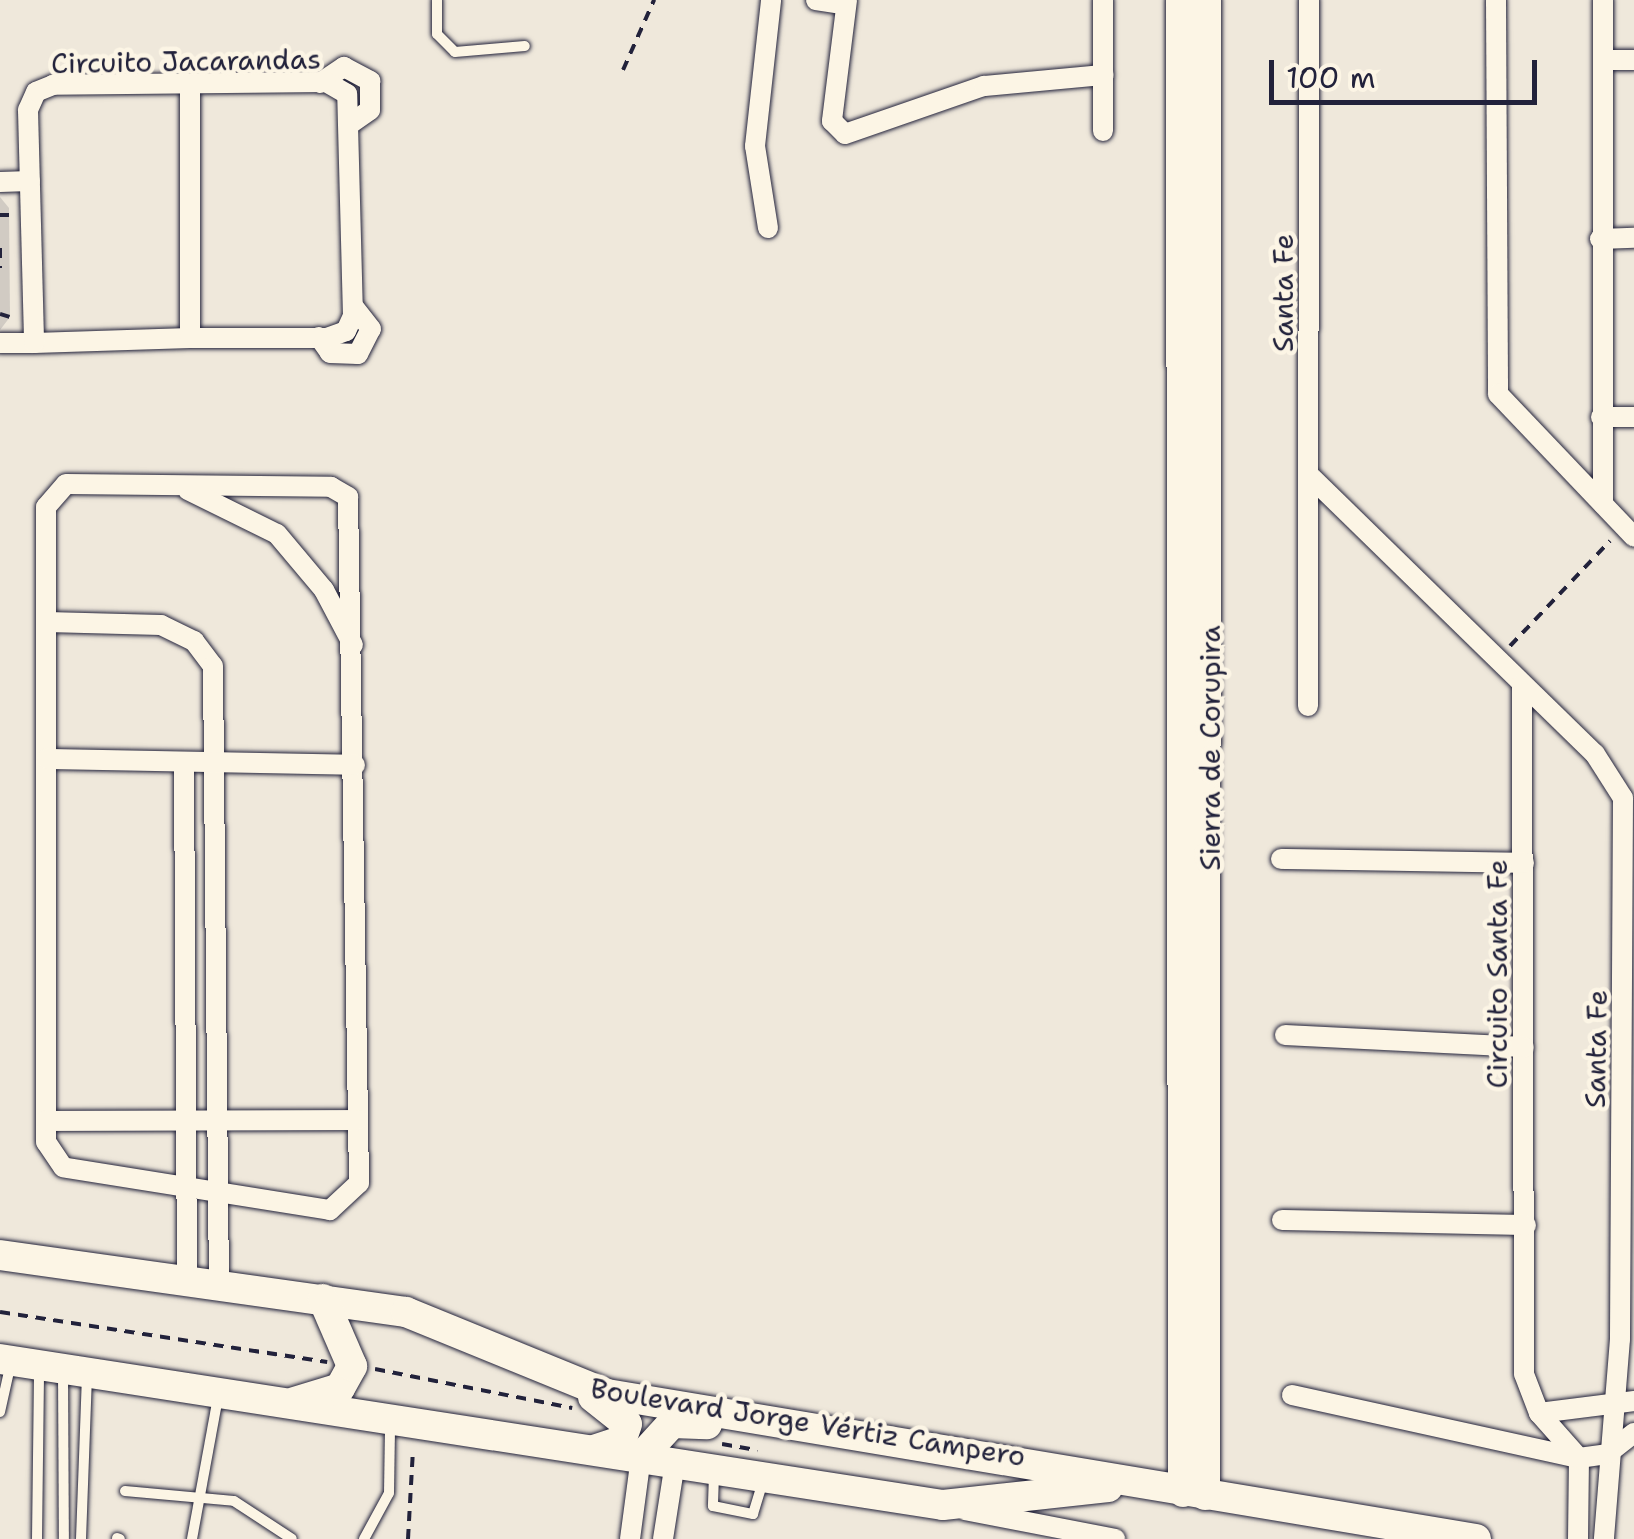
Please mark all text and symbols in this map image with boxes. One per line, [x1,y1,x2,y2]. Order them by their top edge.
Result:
scale bar [1274,40,1542,102]
street label: Circuito Jacarandas [51,42,321,80]
text: 100 m [1286,57,1376,98]
street label: Santa Fe [1266,234,1300,352]
street label: Sierra de Corupira [1193,625,1227,871]
street label: Circuito Santa Fe [1480,860,1514,1088]
street label: Santa Fe [1578,990,1614,1108]
street label: Boulevard Jorge Vértiz Campero [588,1371,1028,1473]

